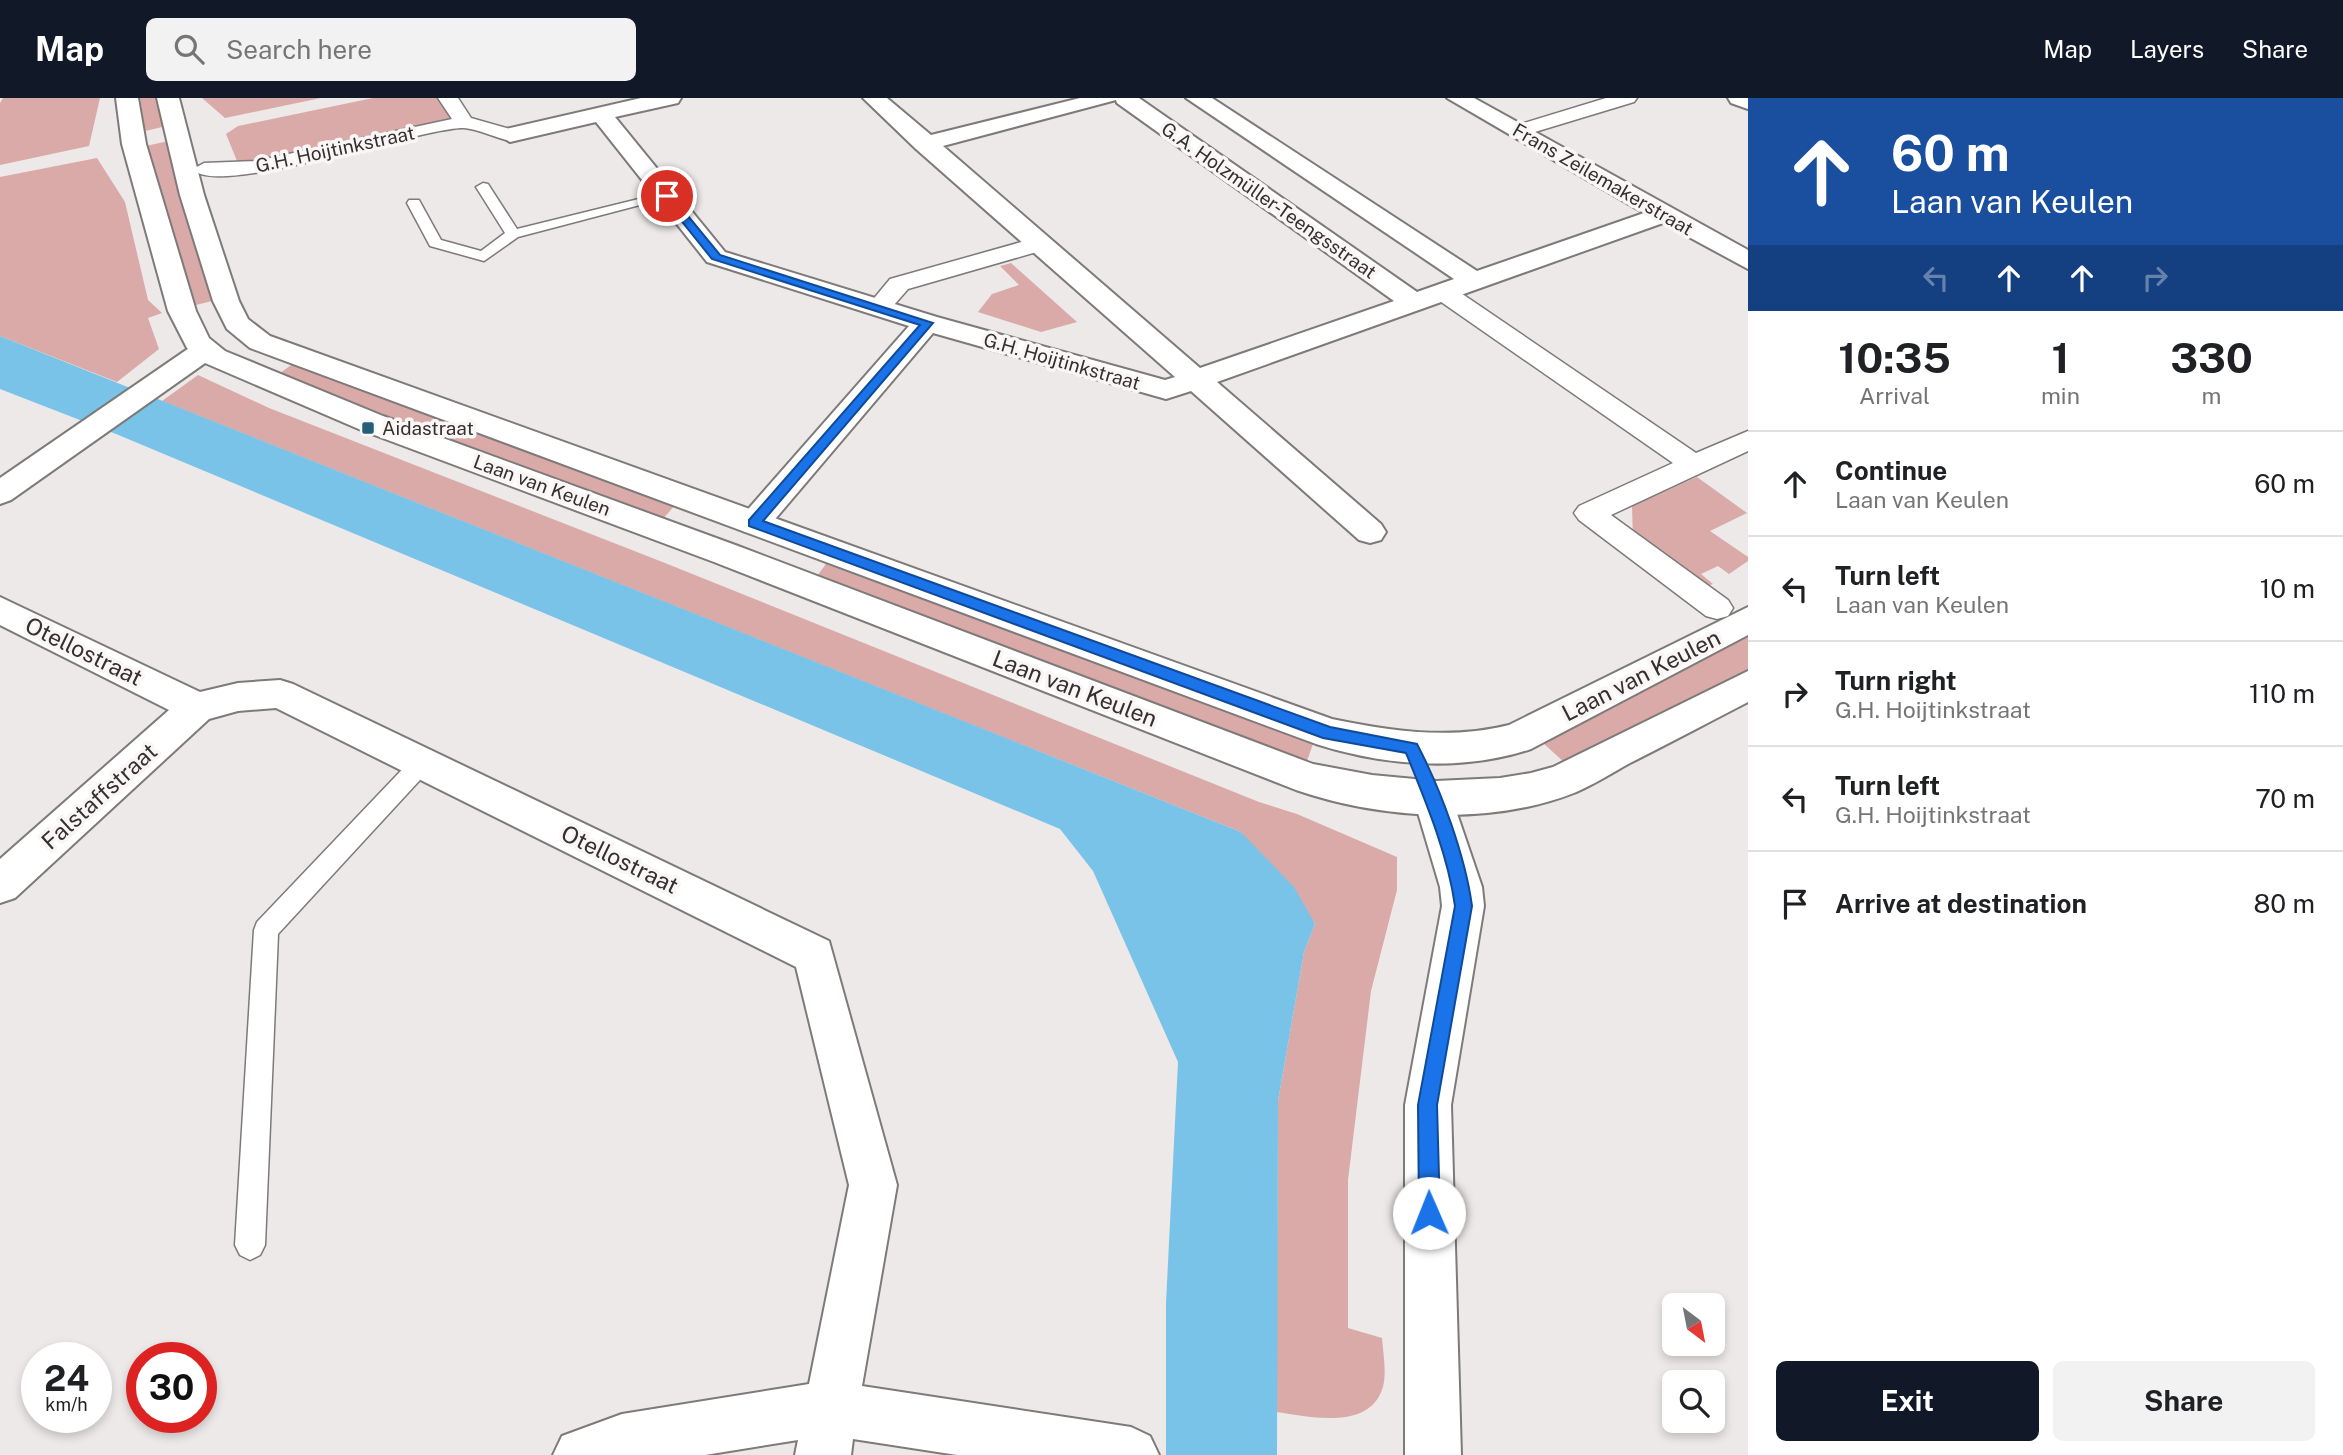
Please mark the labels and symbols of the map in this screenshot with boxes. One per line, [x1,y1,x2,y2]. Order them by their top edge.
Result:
street label: G.A. Holzmüller-Teengsstraat [1157,117,1381,283]
street label: Frans Zeilemakerstraat [1509,118,1697,240]
street label: G.H. Hoijtinkstraat [254,121,416,177]
pin [637,166,697,226]
street label: G.H. Hoijtinkstraat [981,328,1143,394]
place label: Aidastraat [382,417,474,439]
marker: Aidastraat [360,420,376,436]
street label: Laan van Keulen [471,450,613,520]
street label: Otellostraat [21,611,147,691]
street label: Laan van Keulen [1557,623,1725,727]
street label: Laan van Keulen [989,644,1161,732]
street label: Falstaffstraat [36,737,162,855]
street label: Otellostraat [557,819,683,899]
position arrow [1392,1176,1466,1250]
north arrow [1662,1293,1726,1356]
speed limit sign: 30 [126,1342,217,1433]

